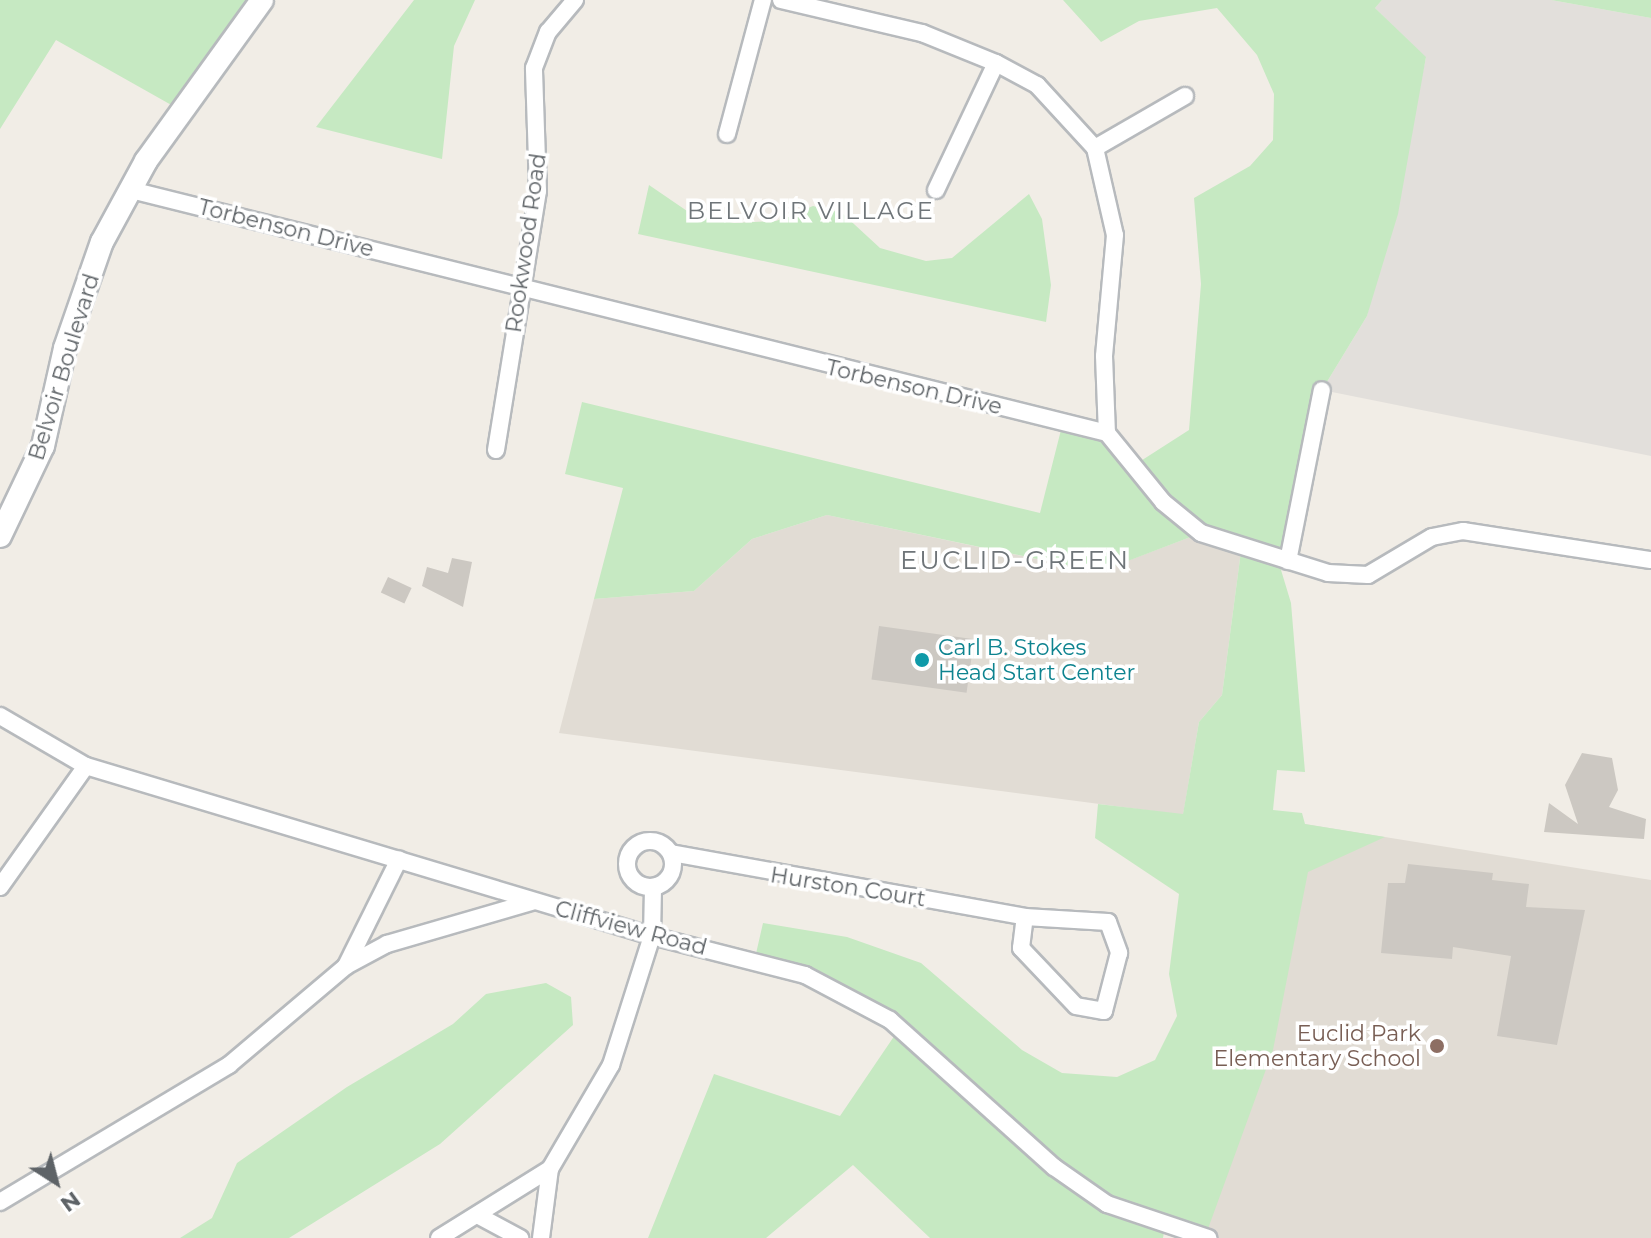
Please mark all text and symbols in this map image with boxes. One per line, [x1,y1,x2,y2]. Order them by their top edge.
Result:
street label: Rookwood Road [500,152,552,334]
street label: Torbenson Drive [196,193,376,263]
district label: BELVOIR VILLAGE [687,197,935,225]
street label: Belvoir Boulevard [23,270,105,464]
street label: Torbenson Drive [823,354,1005,420]
district label: EUCLID-GREEN [900,545,1130,577]
place label: Carl B. Stokes Head Start Center [938,634,1135,686]
marker: Carl B. Stokes Head Start Center [913,651,931,669]
street label: Hurston Court [768,862,928,912]
street label: Cliffview Road [552,895,710,961]
place label: Euclid Park Elementary School [1214,1020,1421,1072]
marker: Euclid Park Elementary School [1428,1037,1446,1055]
north arrow [16,1142,96,1222]
text: N [55,1186,86,1218]

